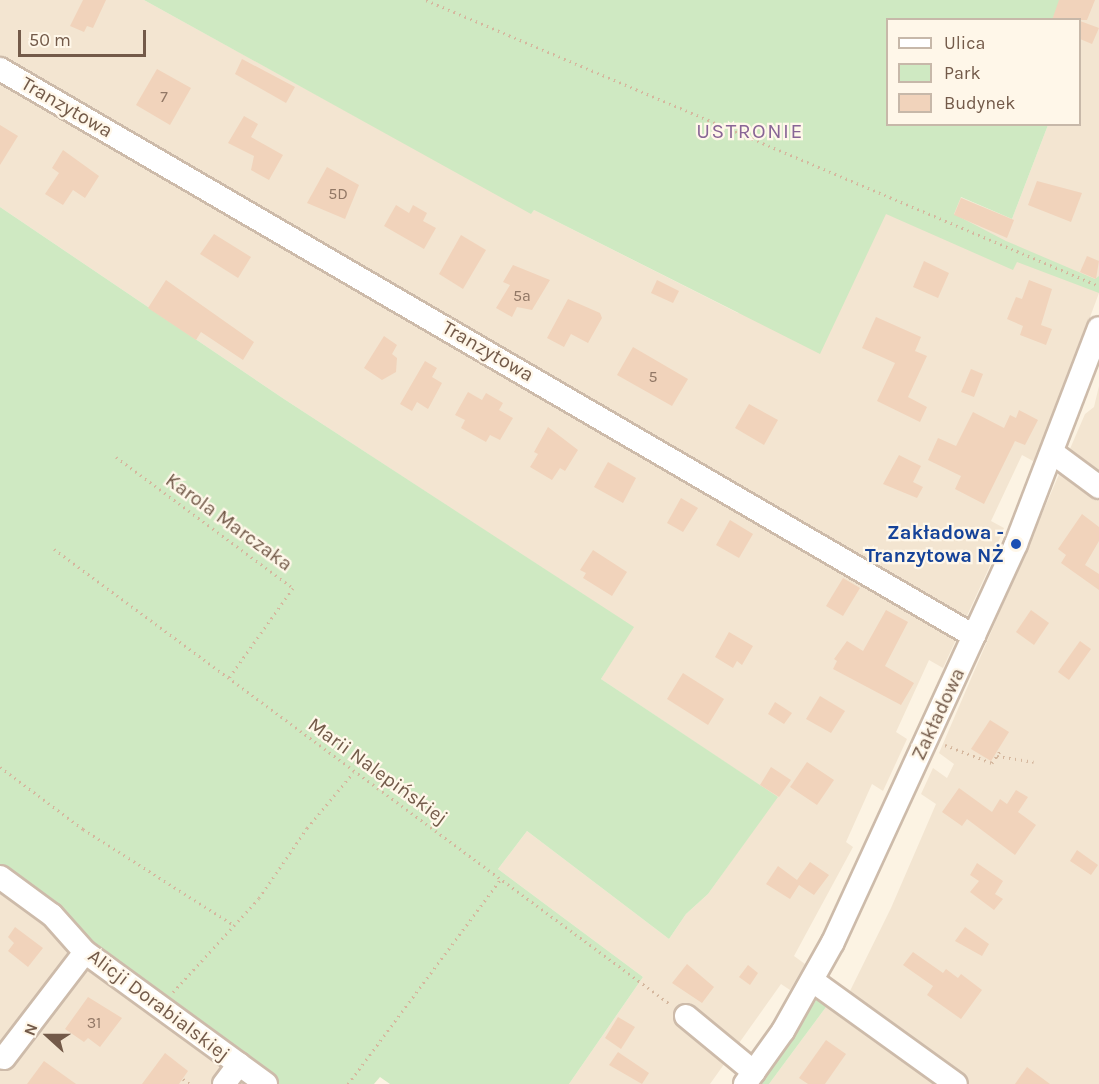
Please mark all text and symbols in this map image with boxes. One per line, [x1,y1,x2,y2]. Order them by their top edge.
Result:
scale bar [21,18,148,56]
legend [886,18,1081,126]
text: 50 m [29,29,71,51]
text: Ulica [944,32,985,54]
text: Park [944,62,981,84]
street label: Tranzytowa [17,71,117,143]
house number: 7 [160,87,168,107]
text: Budynek [944,92,1015,114]
district label: USTRONIE [696,118,804,144]
house number: 5D [328,184,348,204]
house number: 5a [513,286,531,306]
street label: Tranzytowa [438,315,538,387]
house number: 5 [648,367,658,387]
street label: Karola Marczaka [161,468,297,576]
place label: Zakładowa - Tranzytowa NŻ [865,520,1004,567]
marker: Zakładowa - Tranzytowa NŻ [1009,537,1023,551]
street label: Zakładowa [906,664,970,764]
street label: Marii Nalepińskiej [304,712,452,830]
street label: Alicji Dorabialskiej [83,944,235,1066]
north arrow [18,1006,78,1066]
house number: 31 [87,1013,101,1033]
text: N [20,1021,42,1038]

